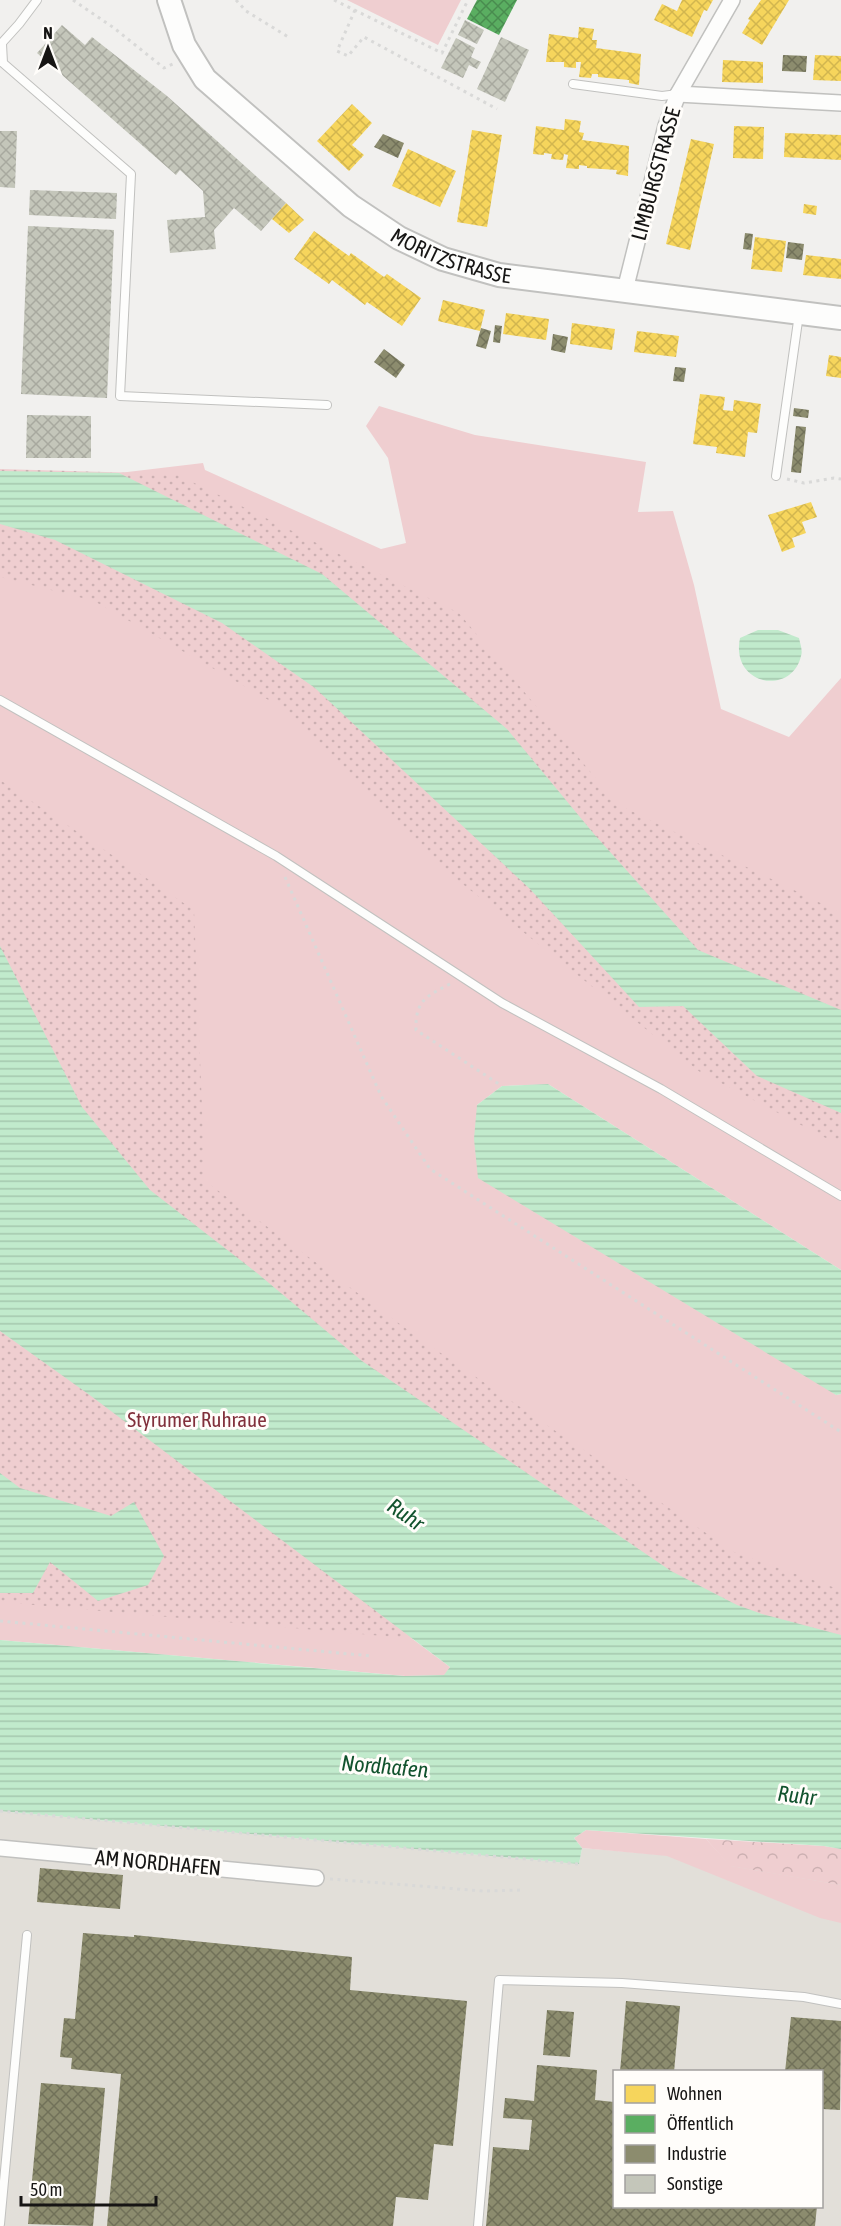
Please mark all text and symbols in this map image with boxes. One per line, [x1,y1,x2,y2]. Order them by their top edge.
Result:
north arrow [18,18,78,78]
text: N [43,24,53,42]
street label: LIMBURGSTRASSE [626,105,684,243]
street label: MORITZSTRASSE [386,223,512,287]
park label: Styrumer Ruhraue [127,1407,267,1431]
water label: Ruhr [383,1492,431,1537]
water label: Nordhafen [340,1749,430,1783]
water label: Ruhr [776,1780,819,1810]
street label: AM NORDHAFEN [94,1845,222,1879]
legend [613,2070,823,2208]
text: Wohnen [667,2083,722,2104]
text: Öffentlich [667,2113,734,2134]
text: Industrie [667,2143,727,2164]
scale bar [21,2169,156,2207]
text: Sonstige [667,2173,723,2194]
text: 50 m [30,2179,62,2200]

